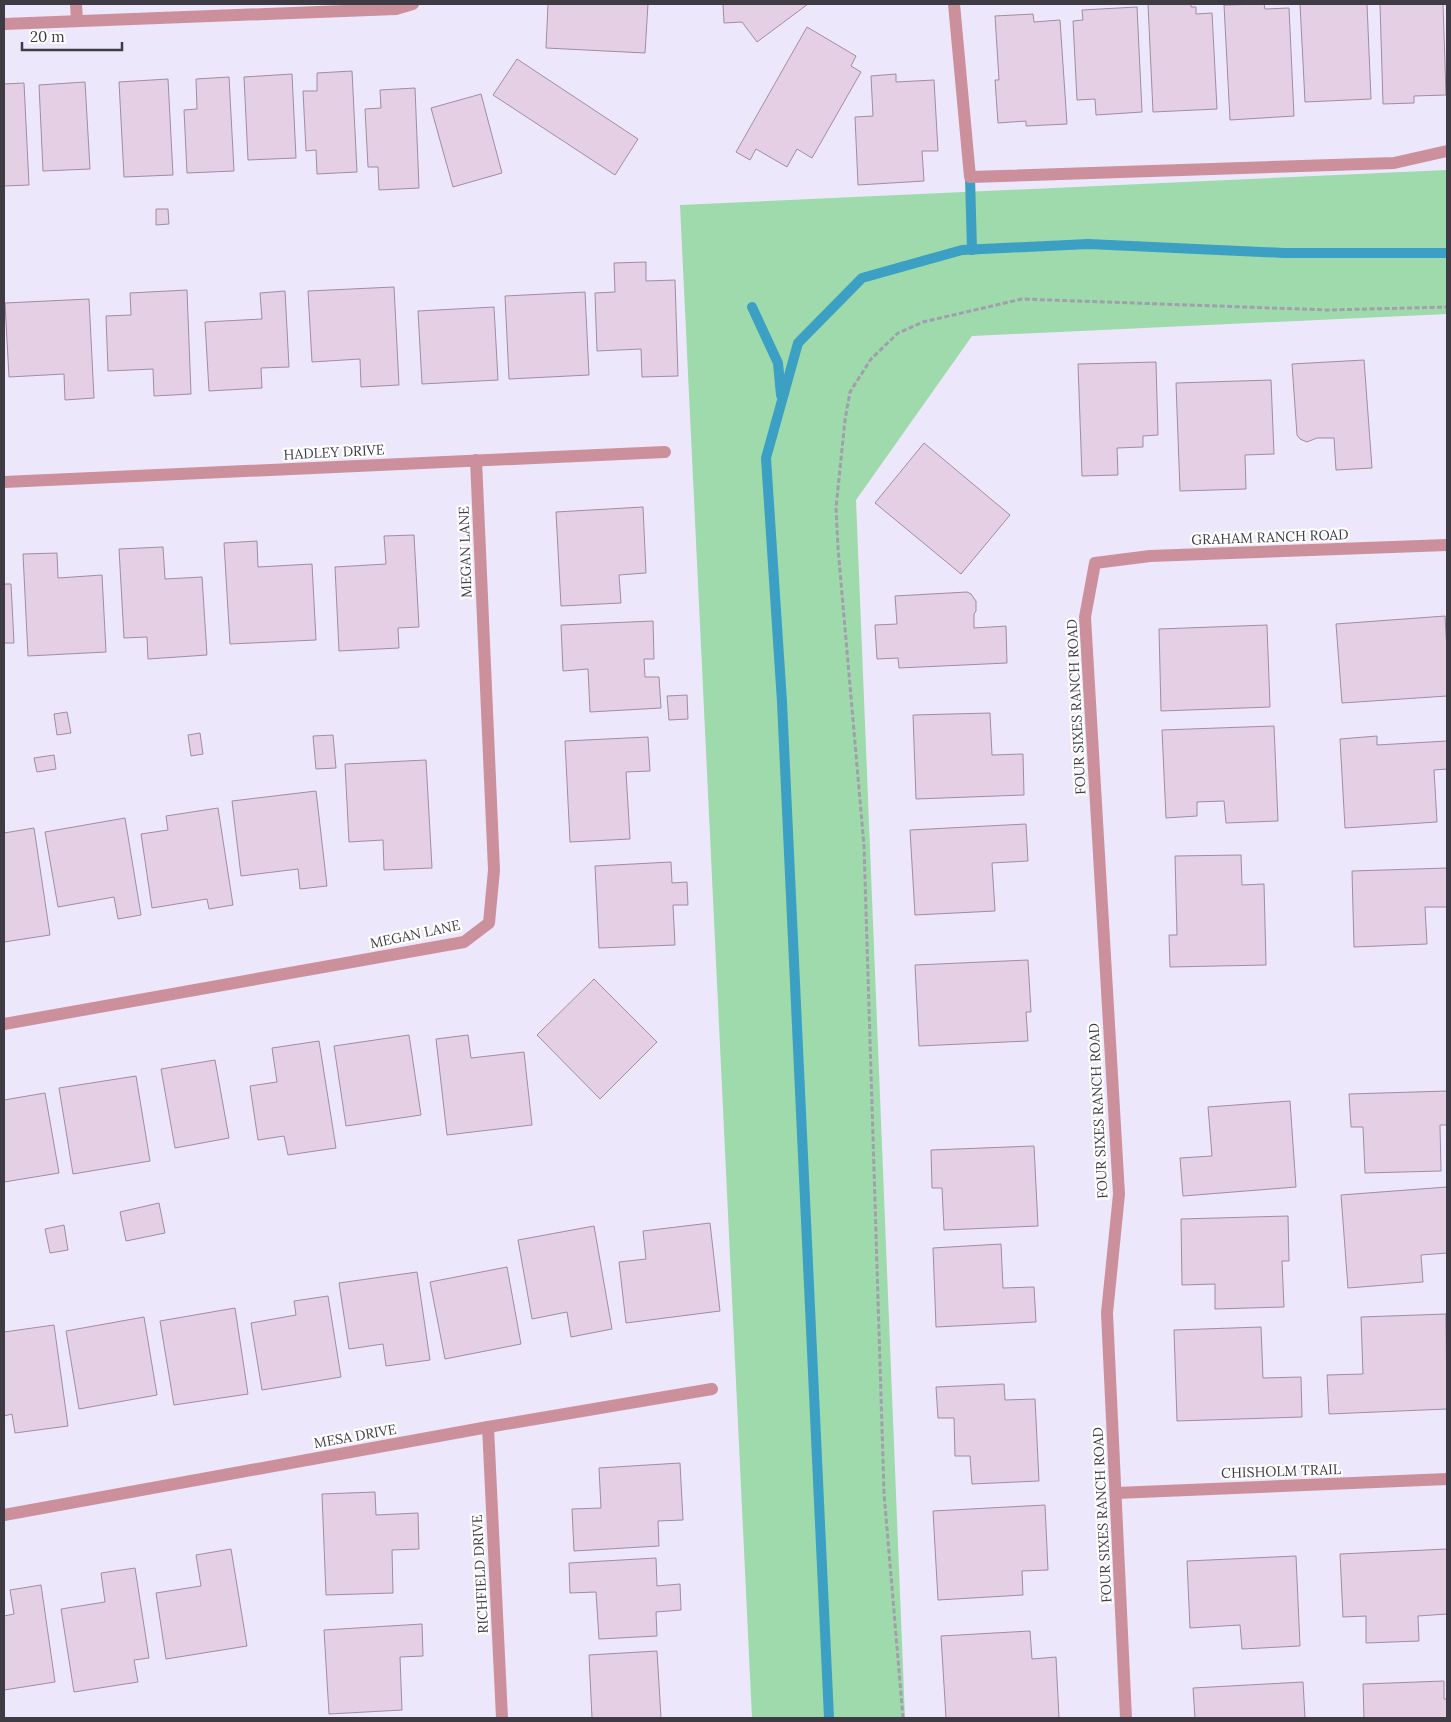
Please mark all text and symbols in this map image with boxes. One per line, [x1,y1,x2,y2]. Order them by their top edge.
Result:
scale bar [22,20,122,52]
text: 20 m [30,27,65,46]
street label: HADLEY DRIVE [283,440,385,464]
street label: MEGAN LANE [454,506,476,598]
street label: GRAHAM RANCH ROAD [1191,525,1349,549]
street label: FOUR SIXES RANCH ROAD [1062,619,1090,795]
street label: MEGAN LANE [368,916,462,952]
street label: FOUR SIXES RANCH ROAD [1084,1023,1112,1199]
street label: MESA DRIVE [312,1420,398,1452]
street label: FOUR SIXES RANCH ROAD [1088,1427,1116,1603]
street label: CHISHOLM TRAIL [1221,1460,1341,1482]
street label: RICHFIELD DRIVE [468,1514,492,1634]

